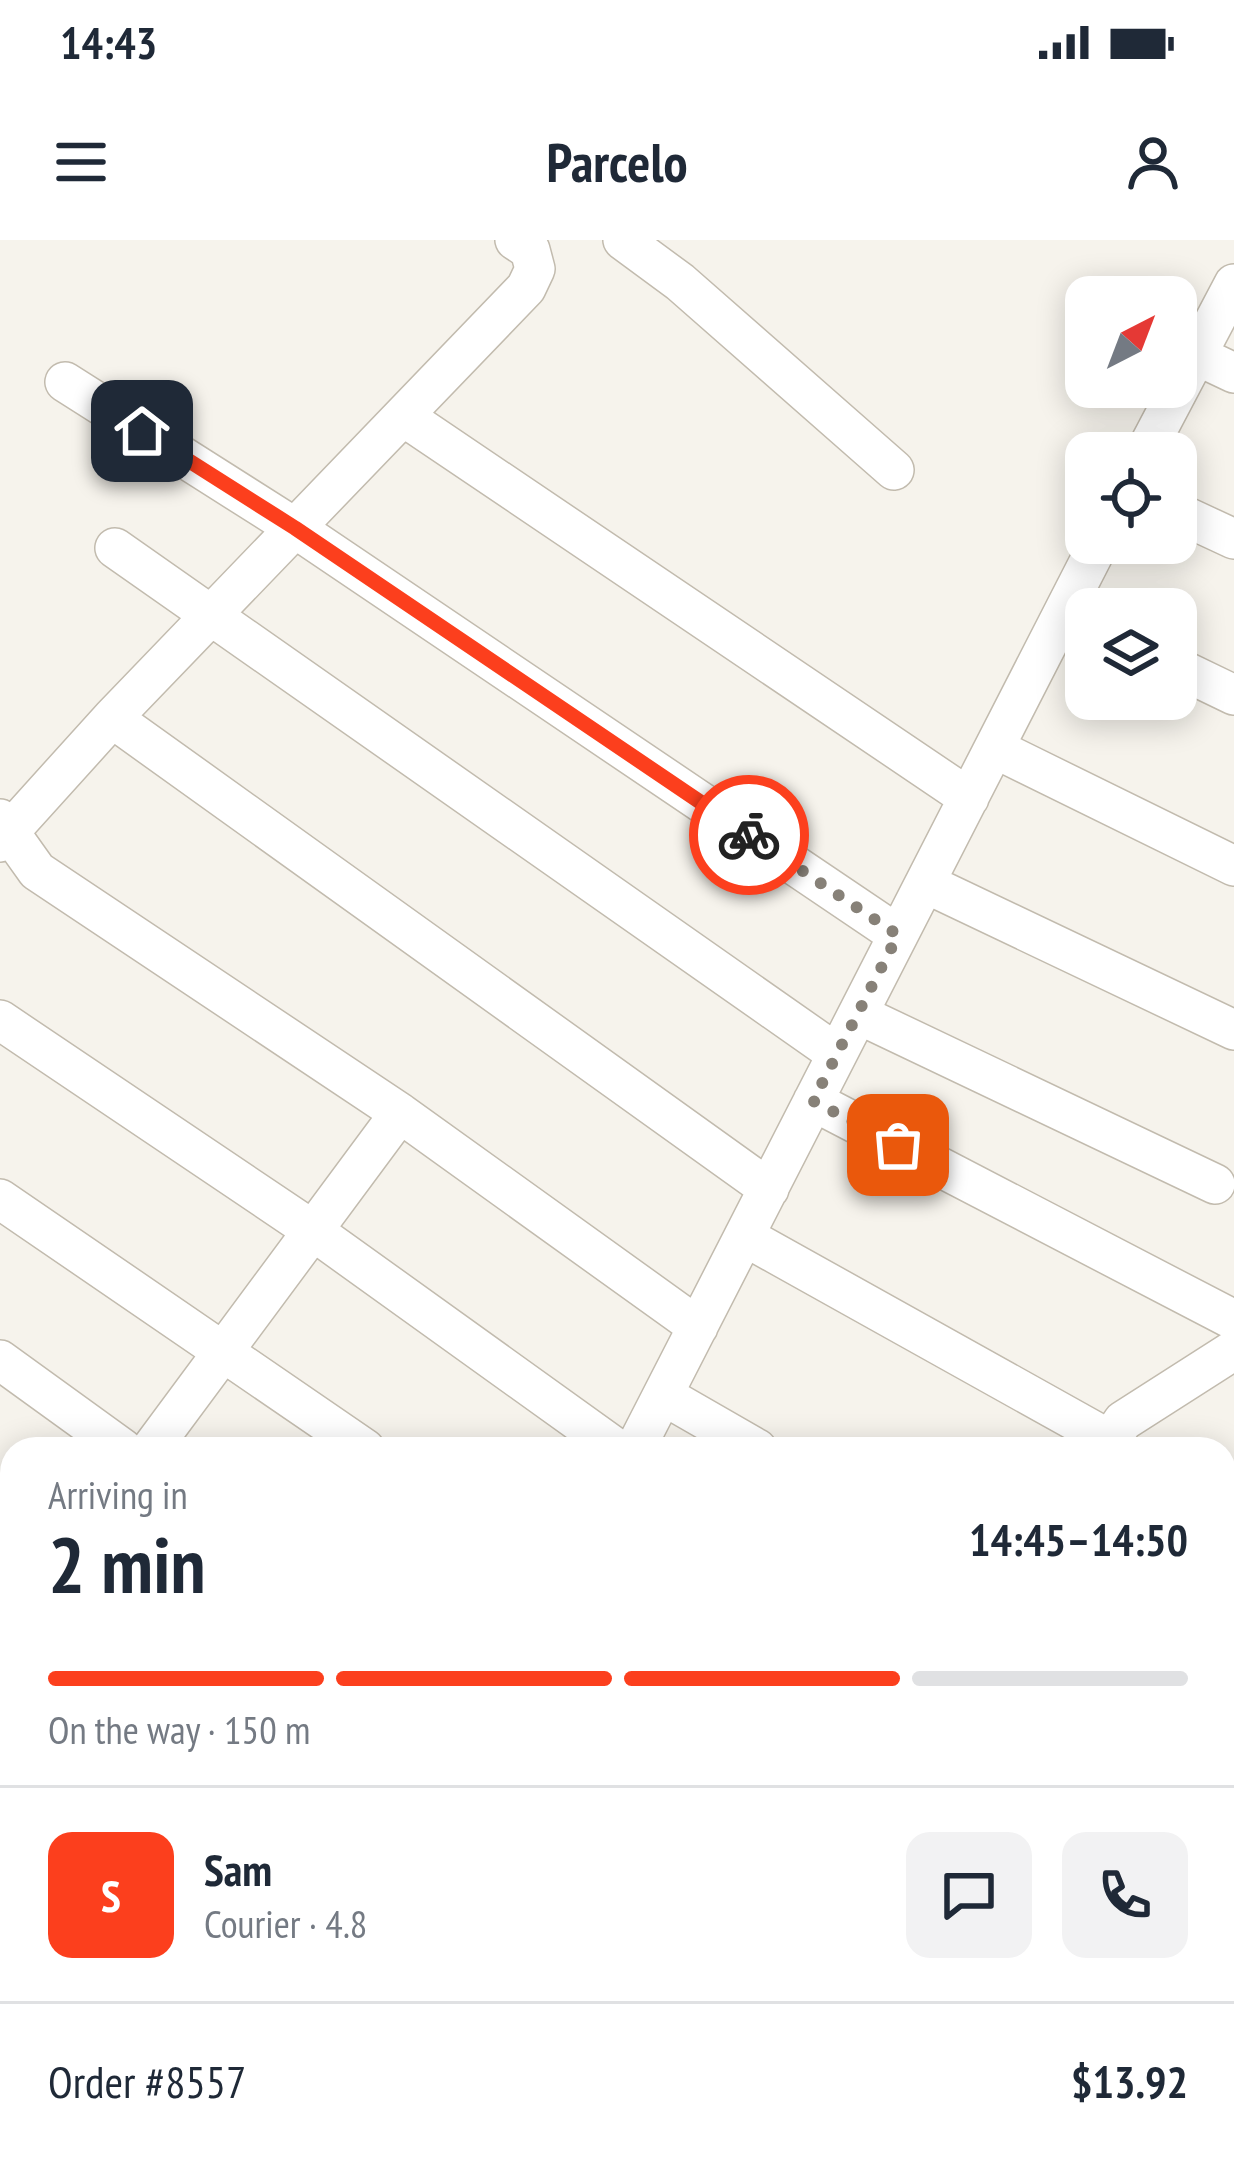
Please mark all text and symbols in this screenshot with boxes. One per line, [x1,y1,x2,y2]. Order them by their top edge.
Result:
text: 14:43 [60,13,157,71]
text: Parcelo [546,127,688,197]
icon: menu [48,129,114,195]
icon: person [1120,129,1186,195]
north arrow [1065,276,1197,408]
map controls [1065,276,1197,720]
pin [91,380,193,482]
icon: home [109,398,175,464]
button: locate [1065,432,1197,564]
button: layers [1065,588,1197,720]
courier [689,775,809,895]
icon: bike [716,802,782,868]
pin [847,1094,949,1196]
icon: bag [865,1112,931,1178]
text: Arriving in [48,1469,188,1520]
text: 14:45–14:50 [969,1510,1188,1568]
text: 2 min [48,1514,206,1615]
text: On the way · 150 m [48,1704,310,1755]
button: chat [906,1832,1032,1958]
button: phone [1062,1832,1188,1958]
text: Sam [204,1840,272,1898]
text: S [101,1866,121,1924]
text: Courier · 4.8 [204,1898,367,1949]
text: Order #8557 [48,2052,246,2110]
text: $13.92 [1071,2052,1188,2110]

